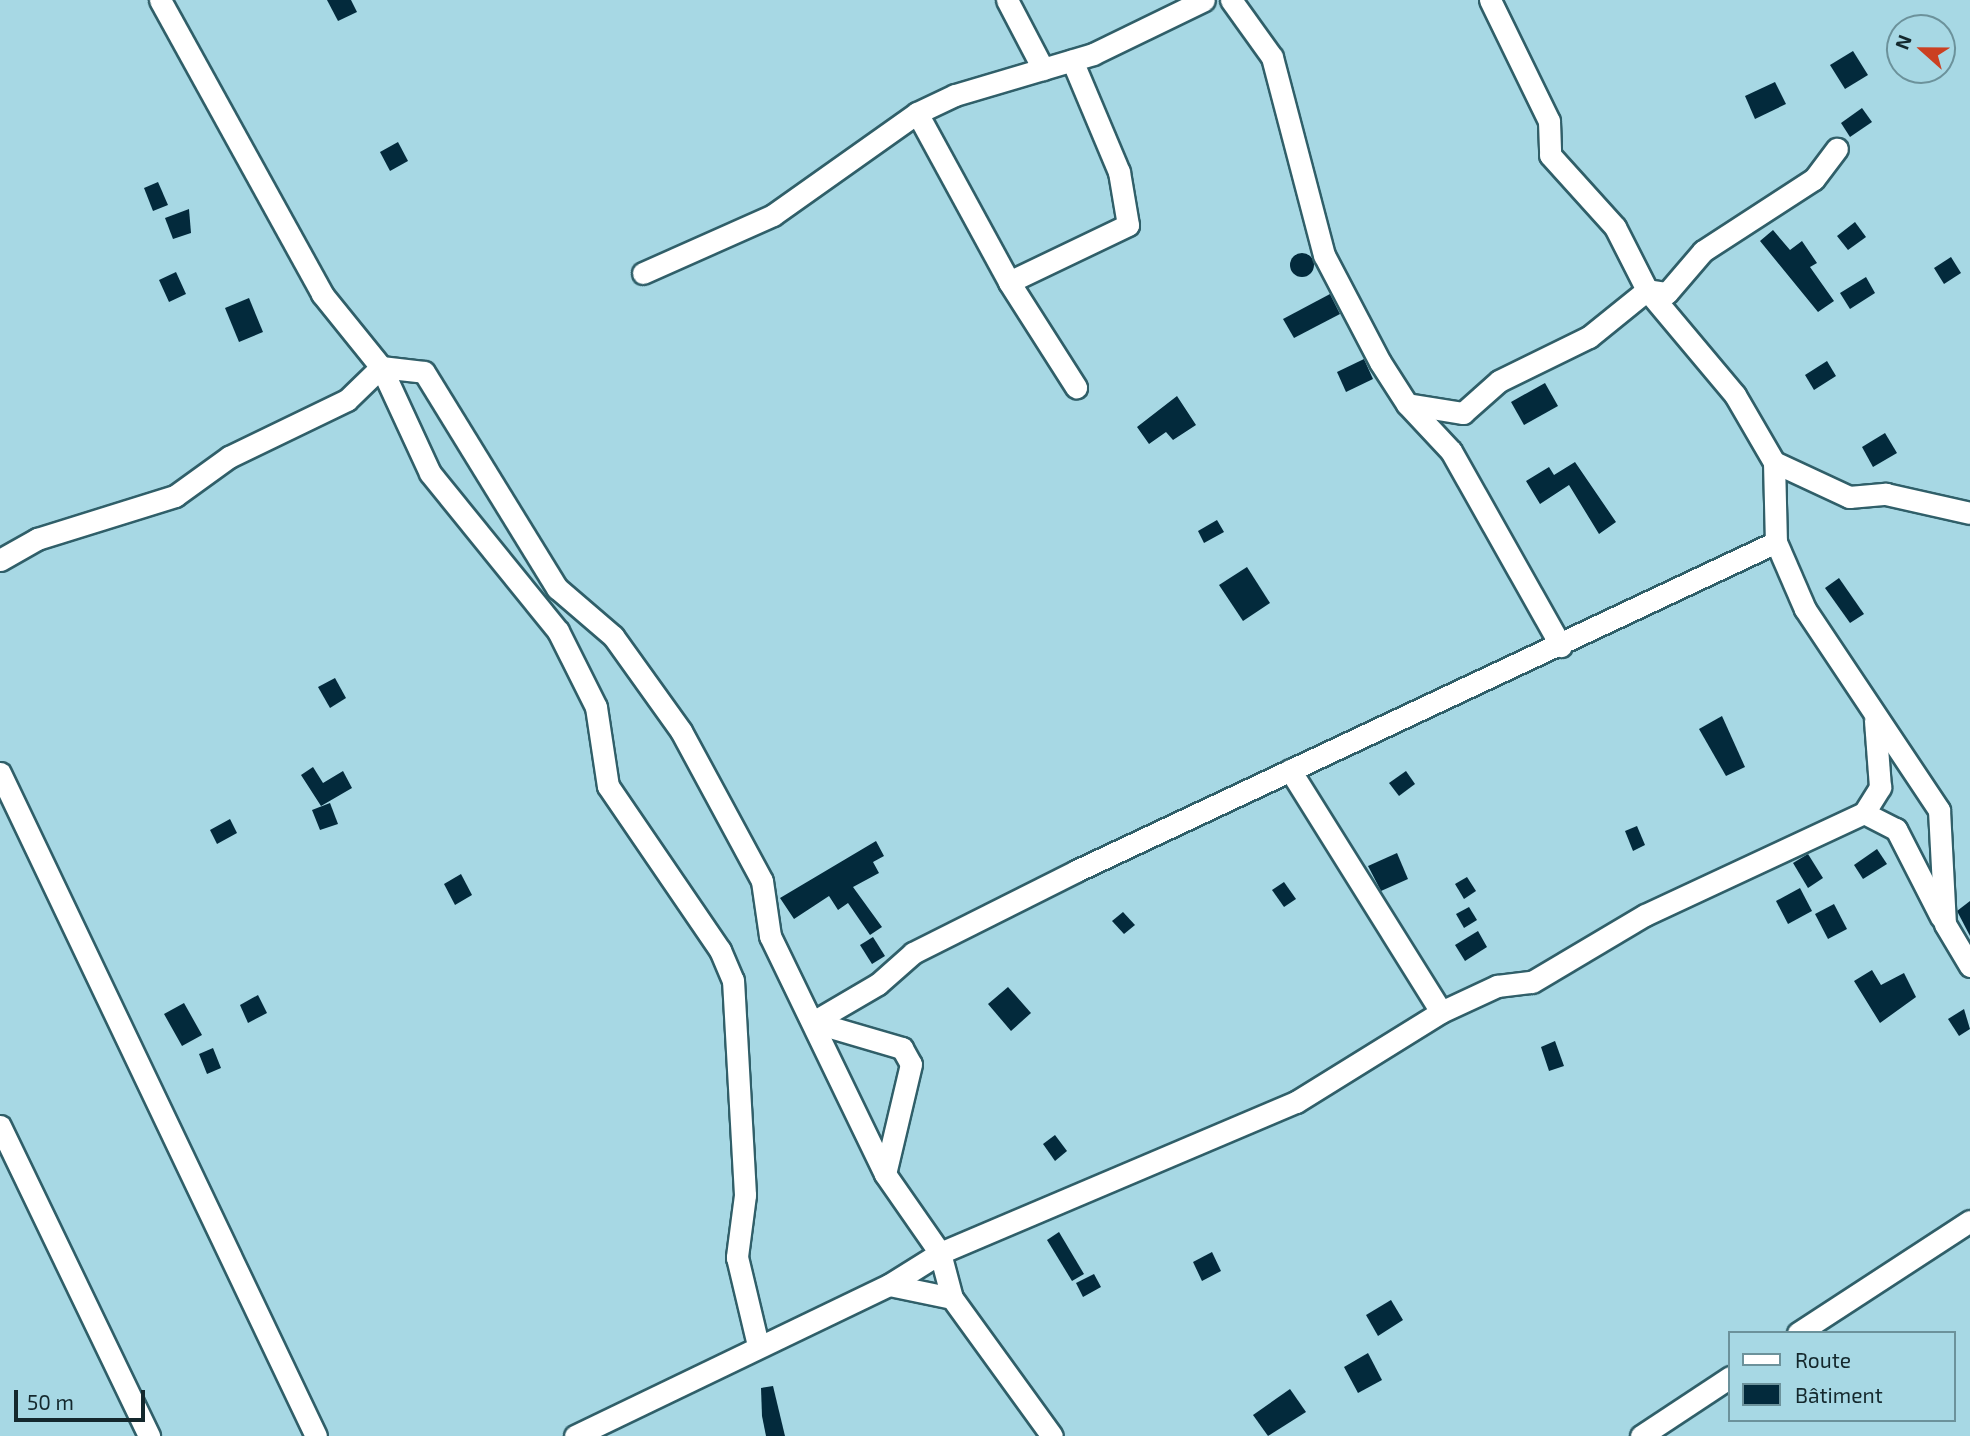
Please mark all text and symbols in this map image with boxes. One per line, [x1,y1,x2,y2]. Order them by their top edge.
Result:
north arrow [1886,14,1956,84]
text: N [1890,31,1916,53]
legend [1728,1331,1956,1422]
text: Route [1795,1347,1851,1372]
scale bar [18,1376,149,1420]
text: Bâtiment [1795,1382,1883,1407]
text: 50 m [27,1389,74,1414]

